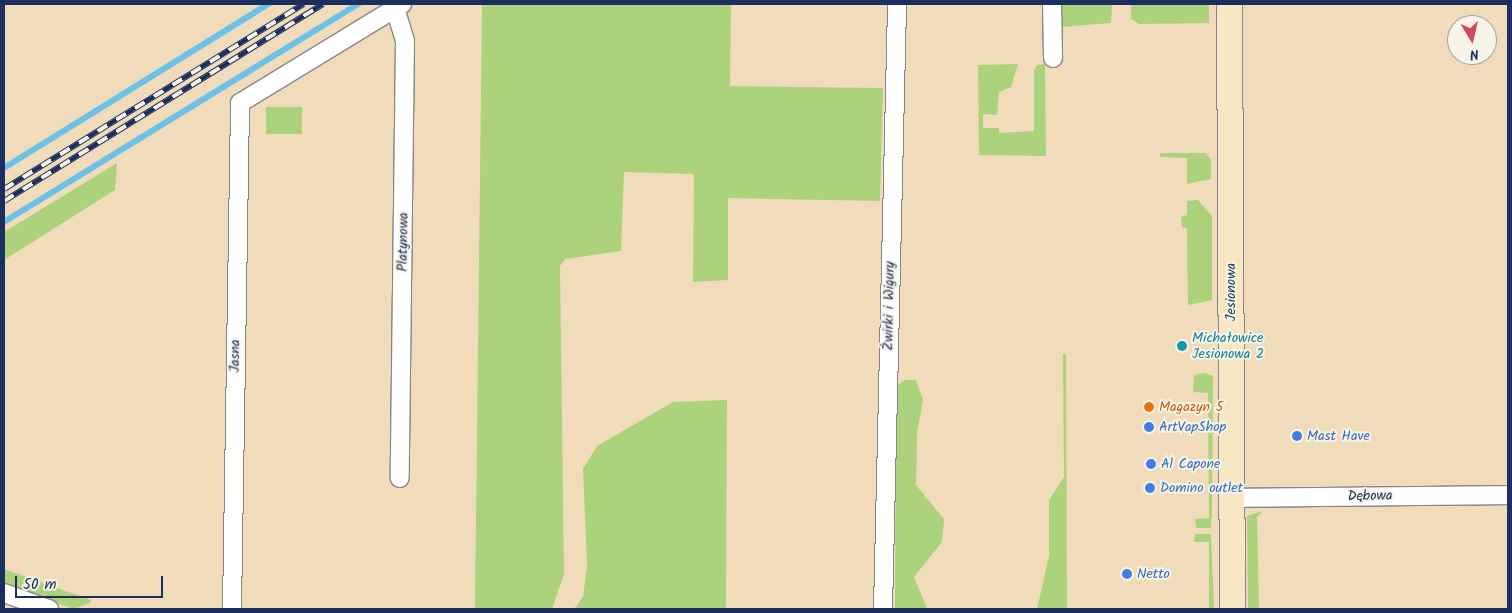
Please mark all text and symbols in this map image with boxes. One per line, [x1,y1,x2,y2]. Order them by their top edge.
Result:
north arrow [1447,15,1497,65]
text: N [1468,42,1480,65]
street label: Platynowa [394,212,412,272]
street label: Żwirki i Wigury [880,261,898,351]
street label: Jesionowa [1223,263,1239,321]
place label: Michałowice Jesionowa 2 [1192,330,1264,362]
street label: Jasna [226,339,244,373]
marker: Michałowice Jesionowa 2 [1176,340,1188,352]
place label: Magazyn 5 [1159,399,1223,415]
marker: Magazyn 5 [1143,401,1155,413]
place label: ArtVapShop [1159,419,1226,435]
marker: ArtVapShop [1143,421,1155,433]
place label: Mast Have [1307,428,1370,444]
marker: Mast Have [1291,430,1303,442]
place label: Al Capone [1161,456,1220,472]
marker: Al Capone [1145,458,1157,470]
place label: Domino outlet [1160,480,1243,496]
marker: Domino outlet [1144,482,1156,494]
street label: Dębowa [1347,487,1393,505]
scale bar [18,566,165,598]
place label: Netto [1137,566,1170,582]
marker: Netto [1121,568,1133,580]
text: 50 m [23,573,57,597]

